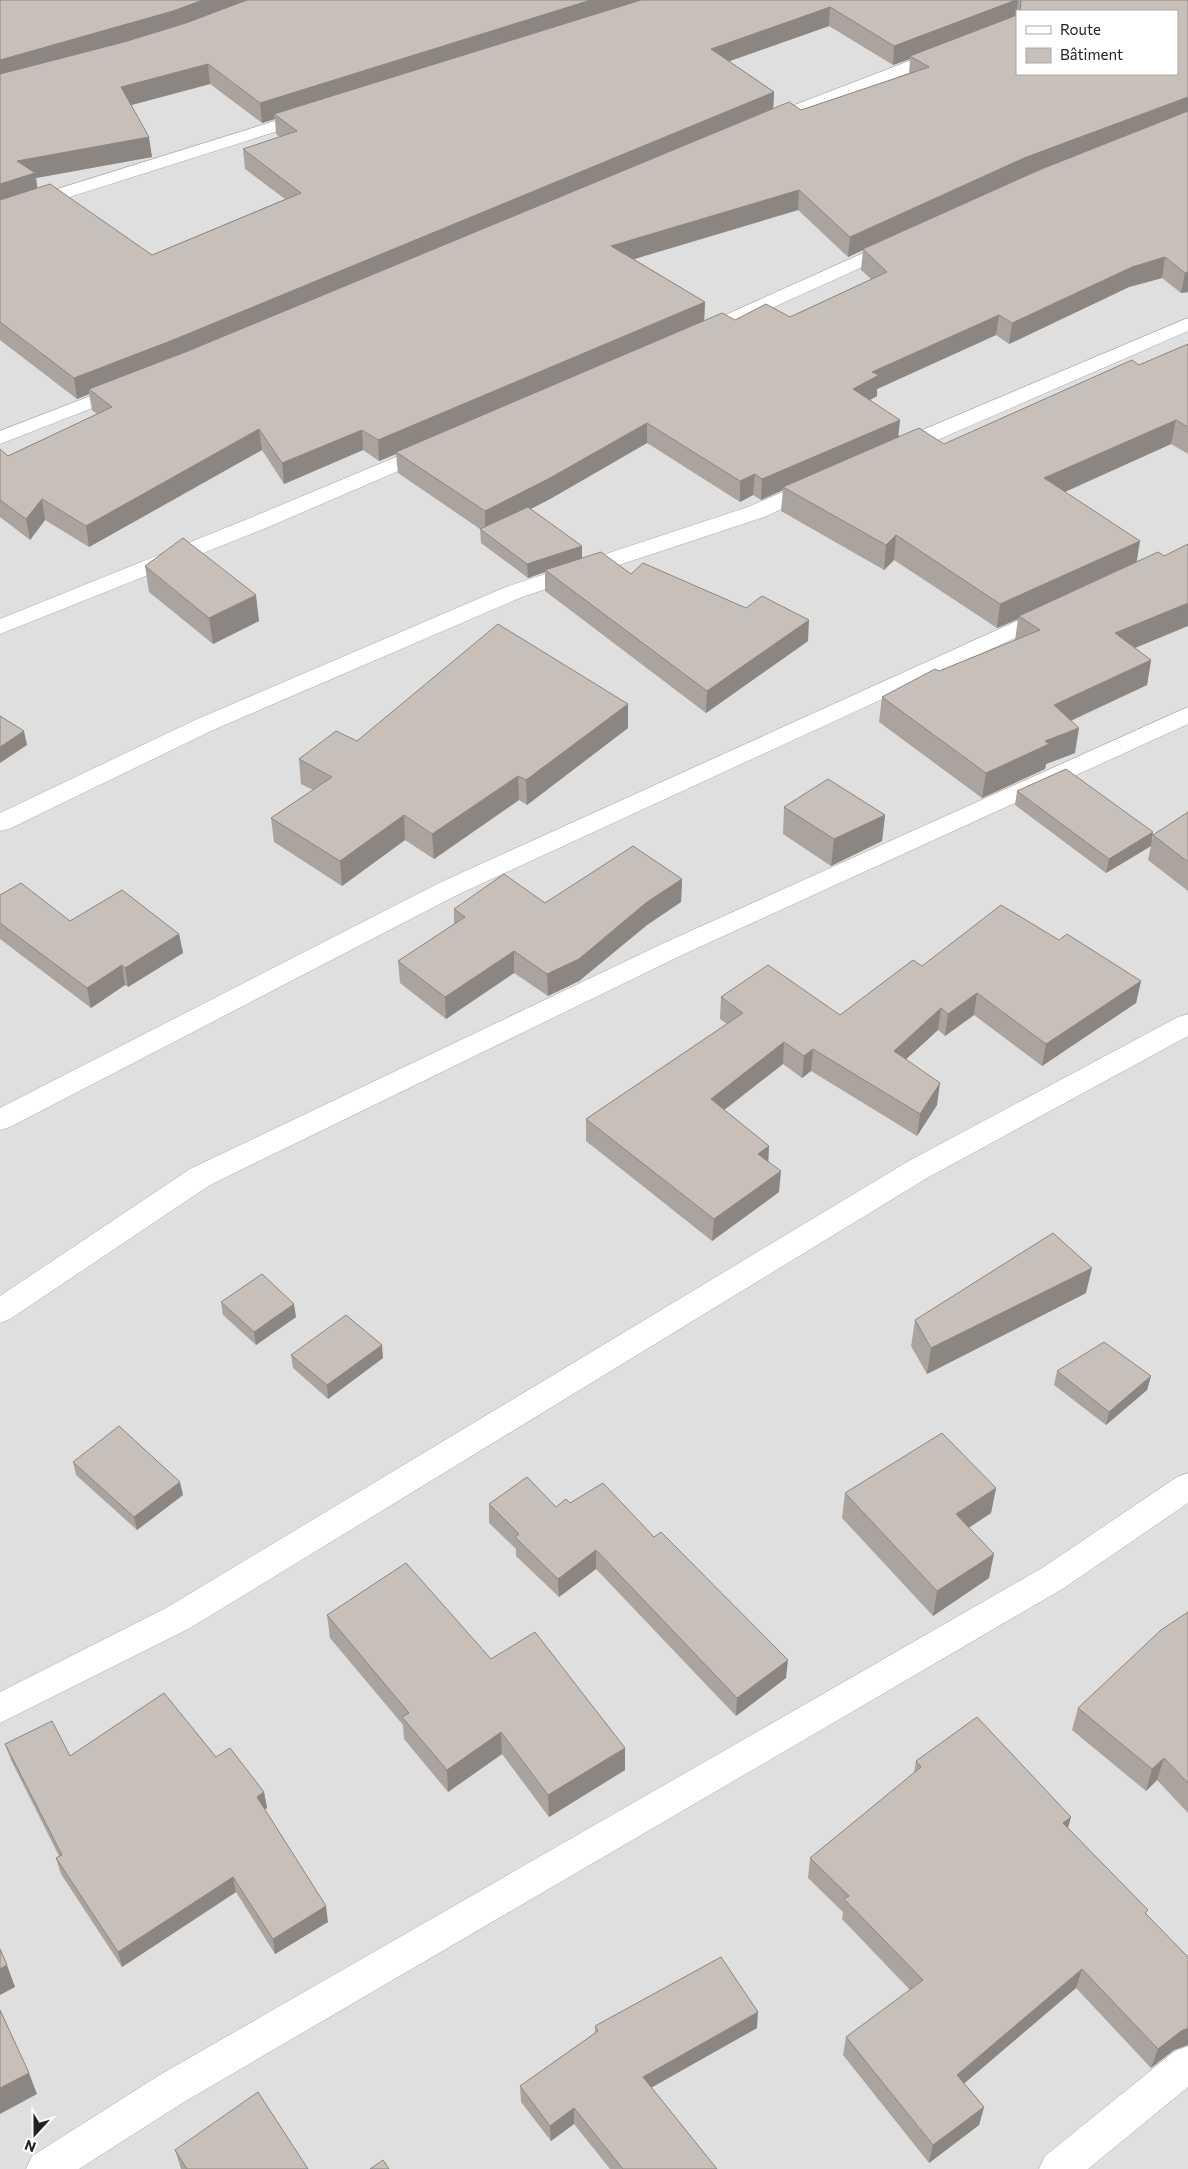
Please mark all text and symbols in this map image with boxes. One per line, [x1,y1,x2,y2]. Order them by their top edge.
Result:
legend [1016,10,1178,75]
text: Route [1060,20,1101,38]
text: Bâtiment [1060,45,1123,63]
north arrow [10,2109,60,2159]
text: N [22,2137,38,2156]

